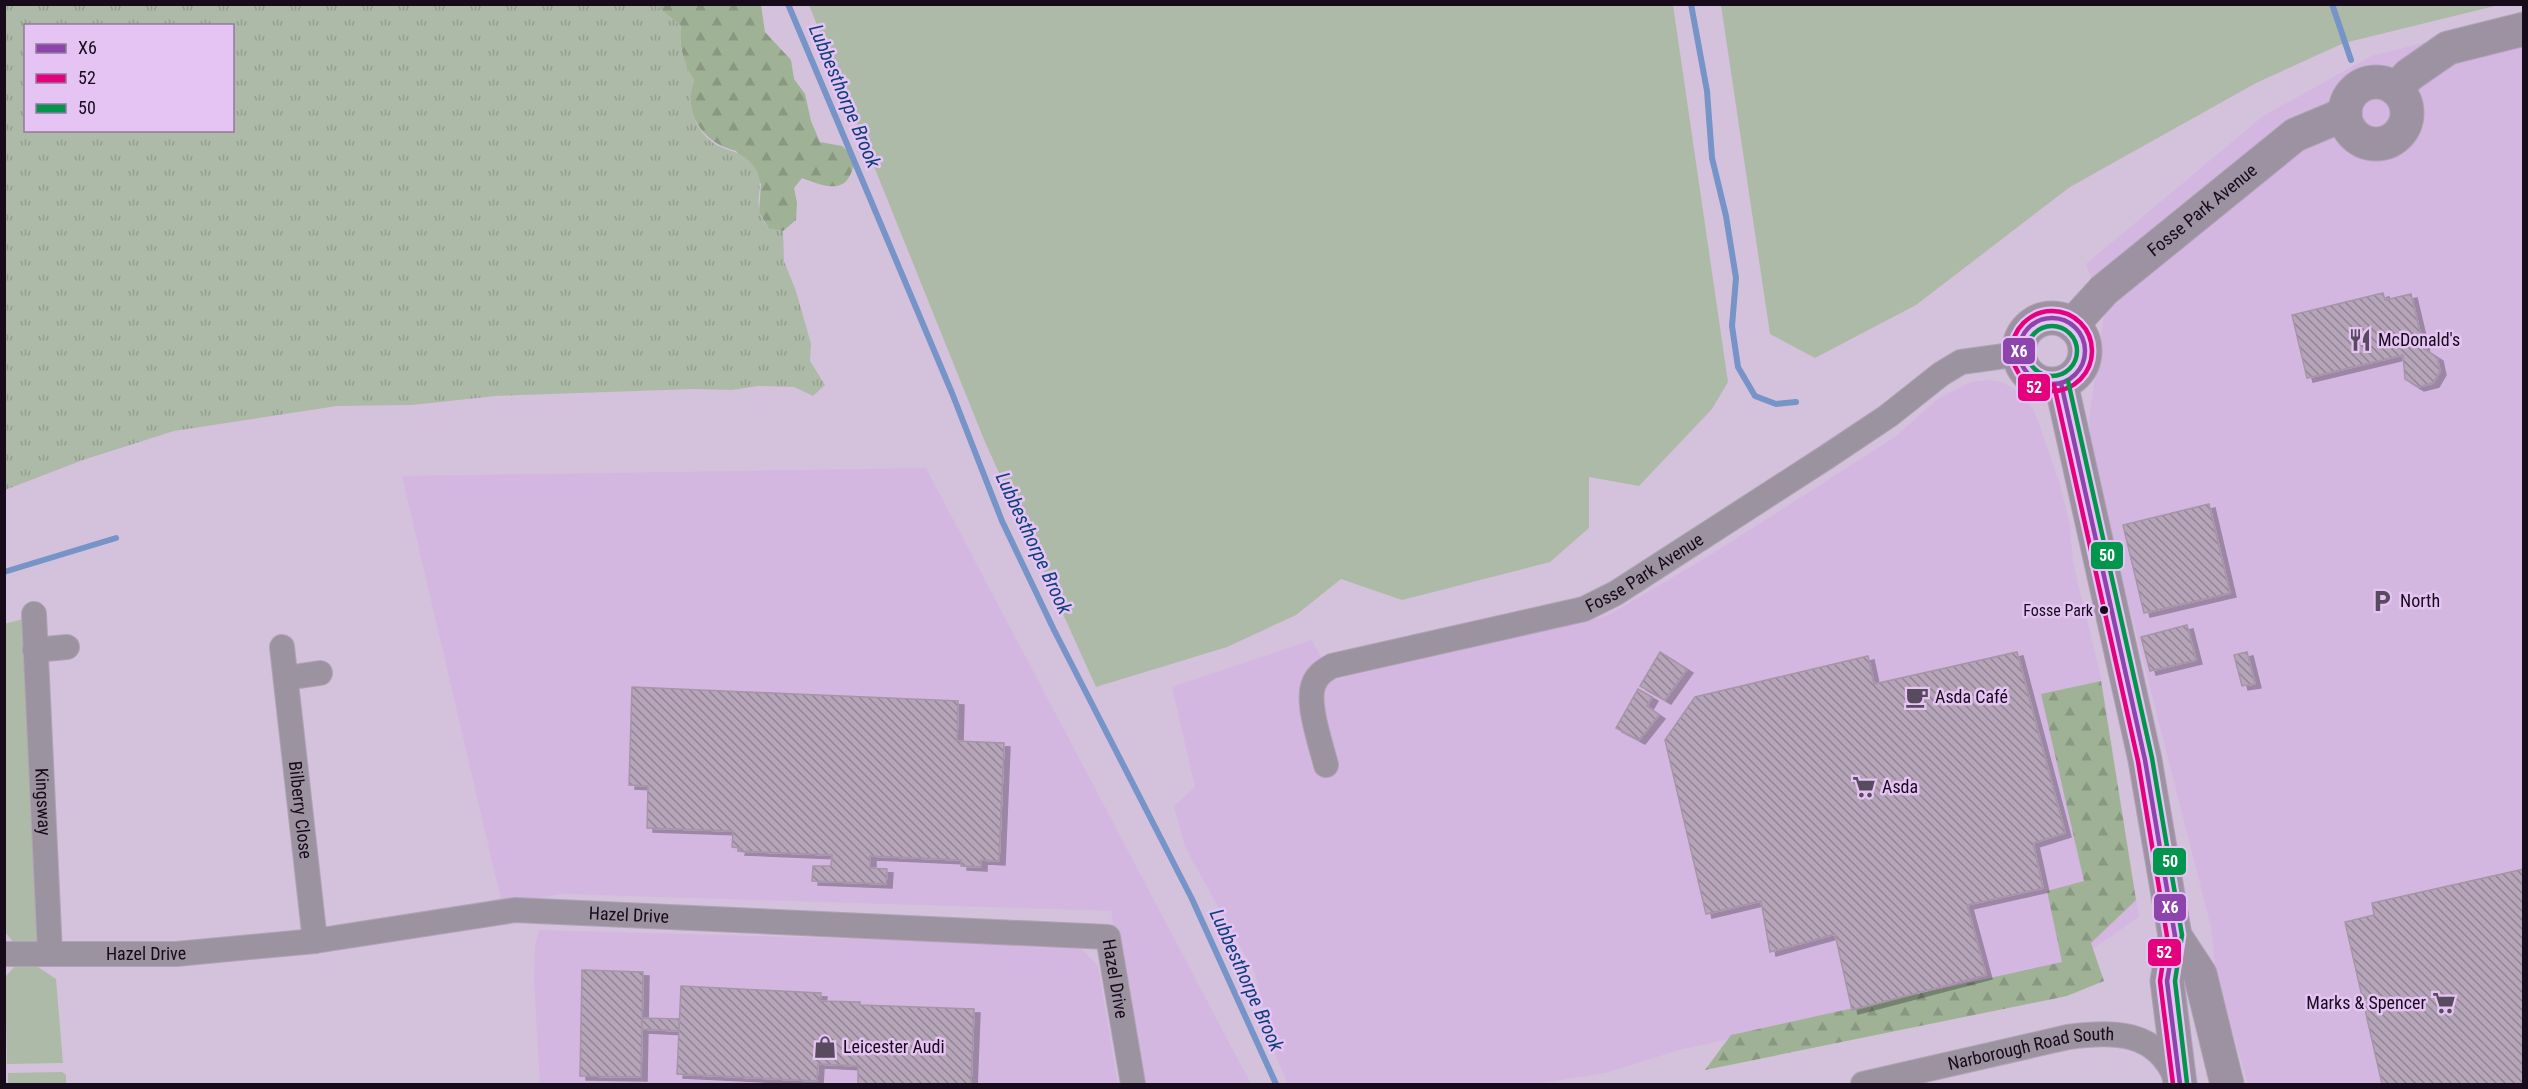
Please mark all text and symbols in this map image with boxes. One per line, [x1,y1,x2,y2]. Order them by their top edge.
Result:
water label: Lubbesthorpe Brook [804,21,887,173]
legend [24,24,234,132]
text: X6 [78,37,97,58]
text: 52 [78,67,96,88]
text: 50 [78,97,96,118]
street label: Fosse Park Avenue [2143,159,2261,260]
restaurant icon: McDonald's [2347,327,2373,353]
place label: McDonald's [2378,329,2460,350]
line badge: X6 [2002,337,2036,365]
text: X6 [2010,342,2028,361]
line badge: 52 [2017,373,2051,402]
text: 52 [2026,378,2042,397]
water label: Lubbesthorpe Brook [991,468,1078,619]
street label: Fosse Park Avenue [1582,528,1707,617]
line badge: 50 [2090,541,2124,570]
text: 50 [2099,546,2115,565]
parking icon: North [2369,588,2395,614]
place label: North [2400,590,2440,611]
place label: Fosse Park [2023,601,2094,620]
marker: Fosse Park [2098,604,2110,616]
cafe icon: Asda Café [1904,684,1930,710]
place label: Asda Café [1935,686,2008,707]
street label: Bilberry Close [285,760,317,860]
street label: Kingsway [31,768,55,836]
supermarket icon: Asda [1851,774,1877,800]
place label: Asda [1882,776,1918,797]
line badge: 50 [2152,847,2187,876]
text: 50 [2162,852,2178,871]
line badge: X6 [2153,893,2187,922]
text: X6 [2161,898,2179,917]
street label: Hazel Drive [588,902,669,927]
water label: Lubbesthorpe Brook [1205,905,1290,1056]
street label: Hazel Drive [1099,937,1133,1020]
line badge: 52 [2147,938,2182,967]
street label: Hazel Drive [106,942,187,964]
text: 52 [2156,943,2172,962]
supermarket icon: Marks & Spencer [2431,990,2457,1016]
place label: Marks & Spencer [2306,992,2427,1013]
street label: Narborough Road South [1946,1023,2115,1074]
shop icon: Leicester Audi [812,1034,838,1060]
place label: Leicester Audi [843,1036,945,1057]

